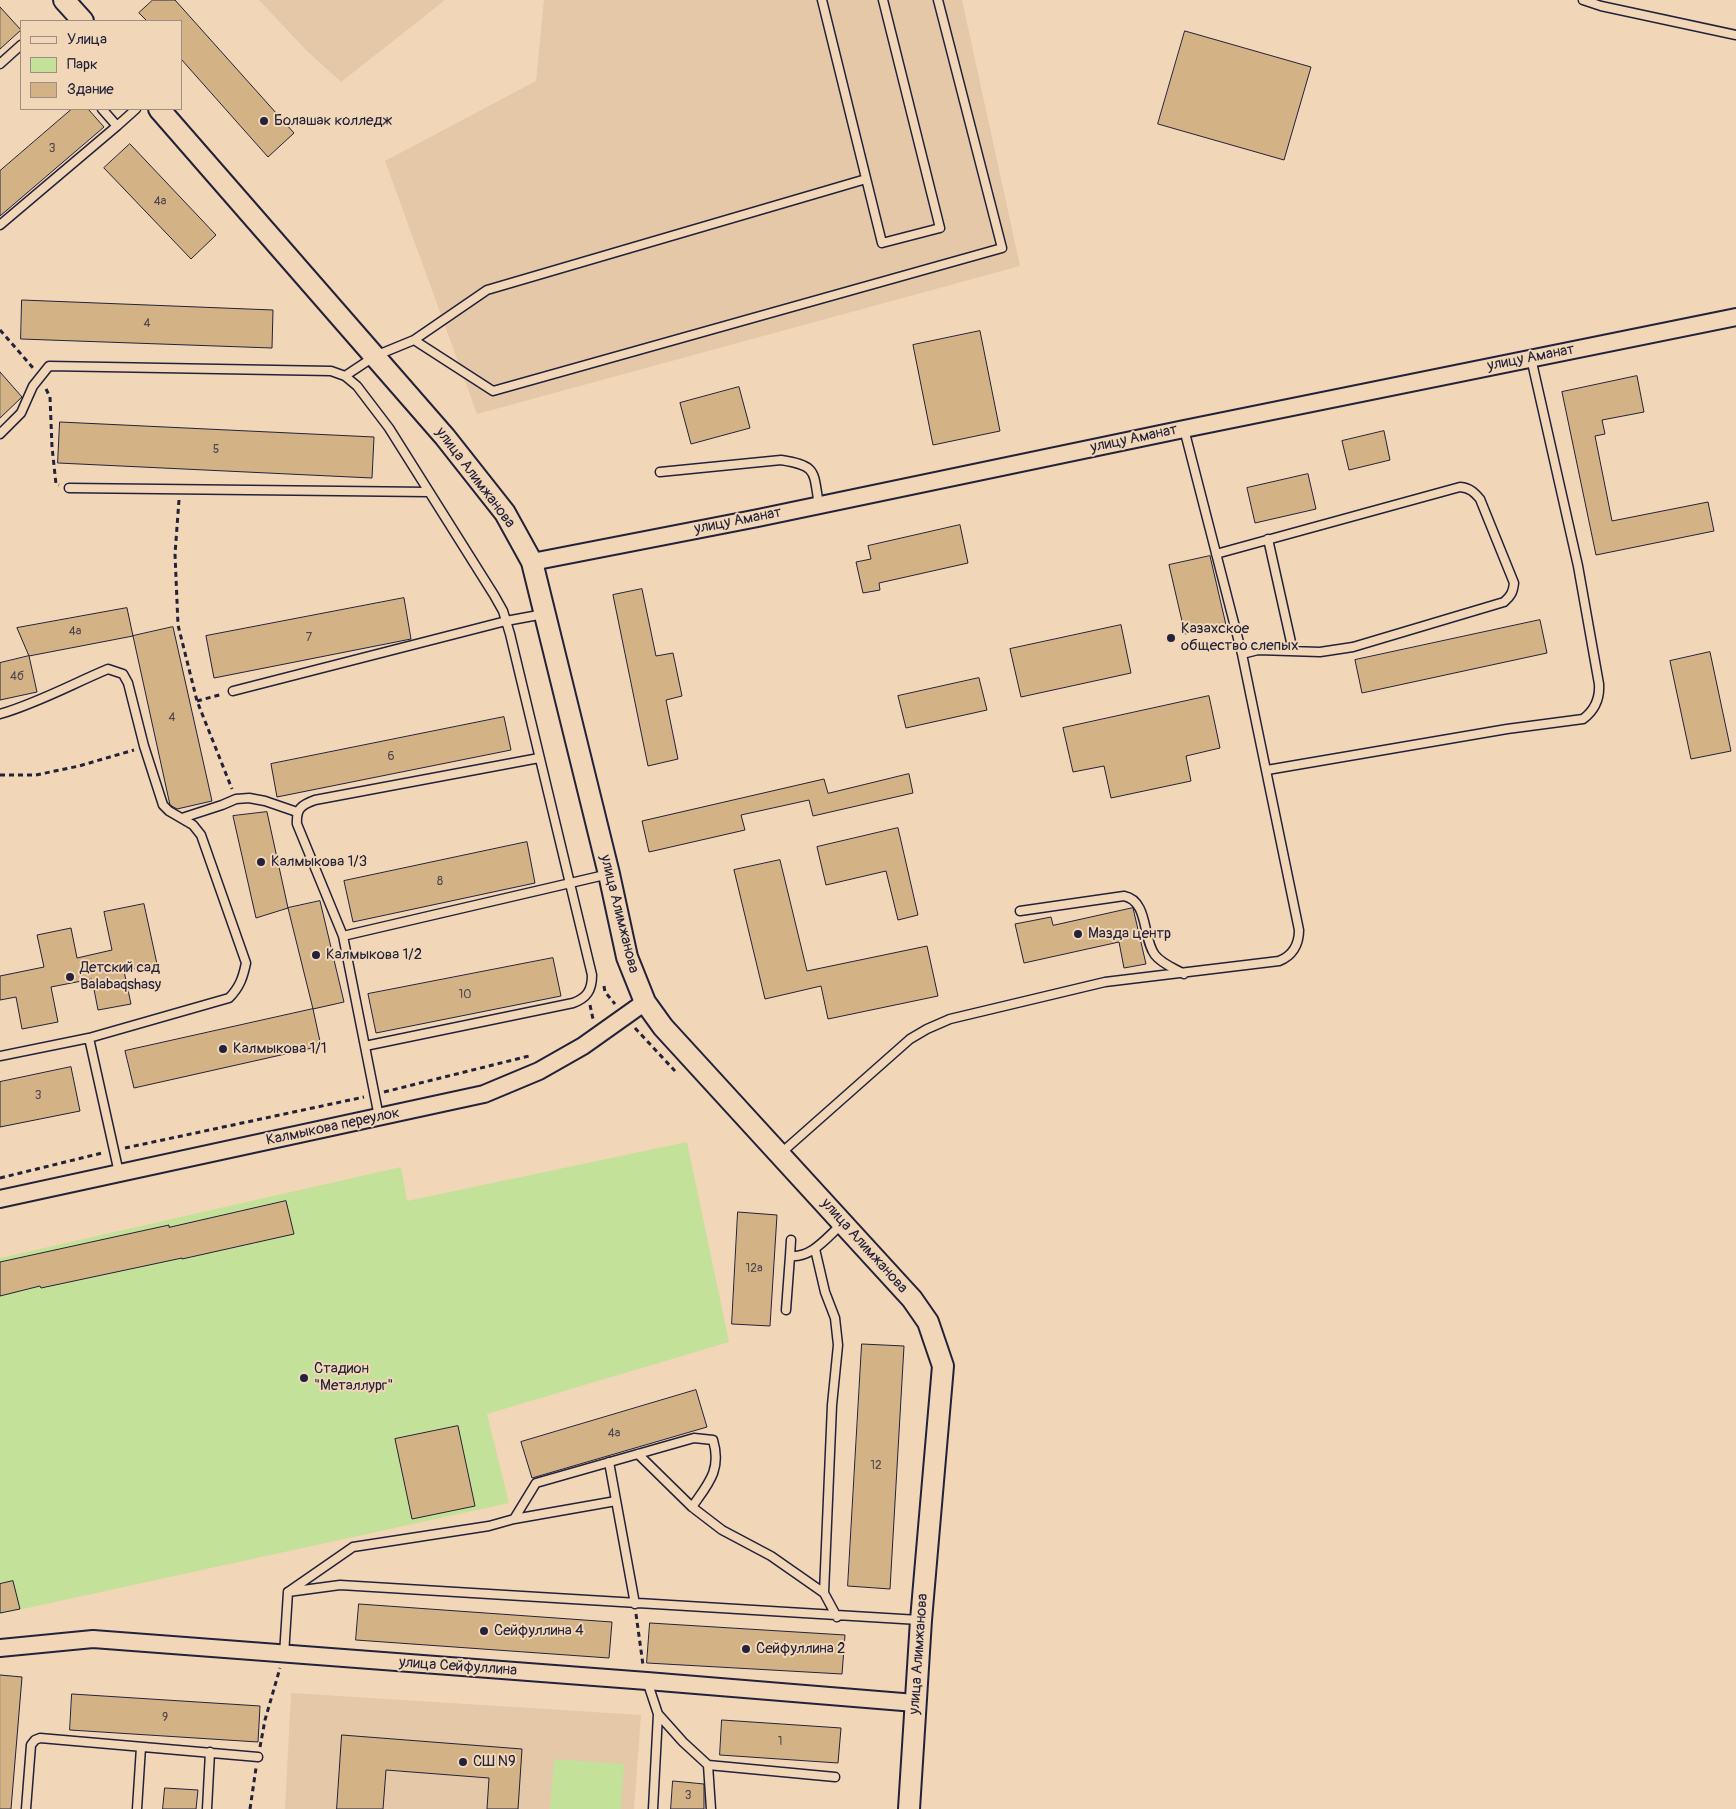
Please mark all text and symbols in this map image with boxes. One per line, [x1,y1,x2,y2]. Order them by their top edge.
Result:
legend [20,20,182,110]
text: Улица [67,30,107,49]
text: Парк [67,55,98,74]
text: Здание [67,80,114,99]
place label: Болашак колледж [274,112,392,130]
marker: Болашак колледж [258,115,270,127]
house number: 3 [49,142,55,156]
house number: 4а [154,195,166,209]
house number: 4 [144,317,150,331]
street label: улицу Аманат [1486,341,1576,375]
street label: улицу Аманат [1089,421,1179,457]
street label: улица Алимжанова [431,424,519,532]
house number: 5 [213,443,219,457]
street label: улицу Аманат [693,504,783,538]
place label: Казахское общество слепых [1181,620,1298,655]
house number: 4а [69,625,81,639]
house number: 7 [306,631,312,645]
marker: Казахское общество слепых [1165,632,1177,644]
house number: 4б [10,670,24,684]
house number: 4 [169,711,175,725]
house number: 6 [388,750,394,764]
place label: Калмыкова 1/3 [271,853,367,871]
street label: улица Алимжанова [596,853,642,975]
marker: Калмыкова 1/3 [255,856,267,868]
house number: 8 [437,875,443,889]
place label: Мазда центр [1088,925,1171,943]
marker: Мазда центр [1072,928,1084,940]
place label: Калмыкова 1/2 [326,946,422,964]
marker: Калмыкова 1/2 [310,949,322,961]
place label: Детский сад Balabaqshasy [80,959,161,994]
marker: Детский сад Balabaqshasy [64,971,76,983]
house number: 10 [459,988,471,1002]
place label: Калмыкова 1/1 [233,1040,327,1058]
marker: Калмыкова 1/1 [217,1043,229,1055]
house number: 3 [35,1089,41,1103]
street label: Калмыкова переулок [265,1104,401,1150]
street label: улица Алимжанова [817,1195,911,1297]
house number: 12а [746,1262,762,1276]
place label: Стадион "Металлург" [314,1360,393,1395]
marker: Стадион "Металлург" [298,1372,310,1384]
house number: 4а [608,1427,620,1441]
house number: 12 [870,1459,882,1473]
street label: улица Алимжанова [906,1593,932,1715]
place label: Сейфуллина 4 [494,1622,584,1640]
marker: Сейфуллина 4 [478,1625,490,1637]
place label: Сейфуллина 2 [756,1640,845,1658]
marker: Сейфуллина 2 [740,1643,752,1655]
street label: улица Сейфуллина [398,1654,518,1680]
house number: 9 [162,1711,168,1725]
house number: 1 [778,1735,782,1749]
place label: СШ N9 [473,1753,516,1771]
marker: СШ N9 [457,1756,469,1768]
house number: 3 [685,1789,691,1803]

